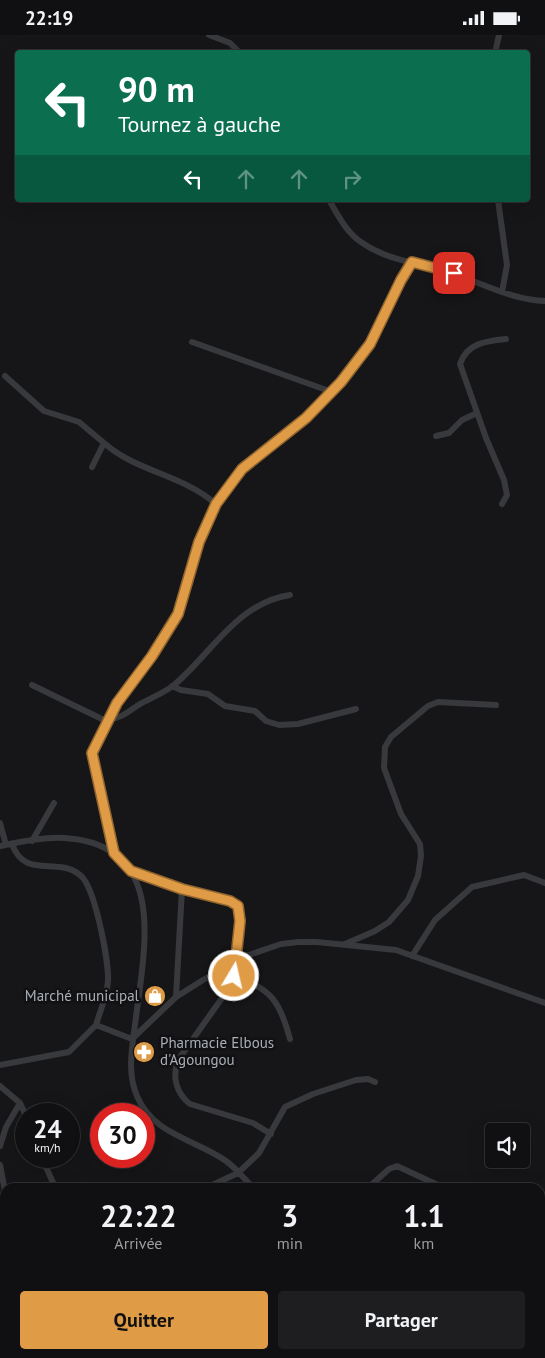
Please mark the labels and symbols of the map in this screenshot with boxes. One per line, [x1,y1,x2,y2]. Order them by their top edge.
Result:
pin [433,252,475,294]
position arrow [207,949,259,1001]
shop icon: Marché municipal [143,984,167,1008]
place label: Marché municipal [25,986,140,1005]
place label: Pharmacie Elbous d'Agoungou [160,1033,274,1069]
pharmacy icon: Pharmacie Elbous d'Agoungou [132,1040,156,1064]
speed limit sign: 30 [90,1103,155,1168]

